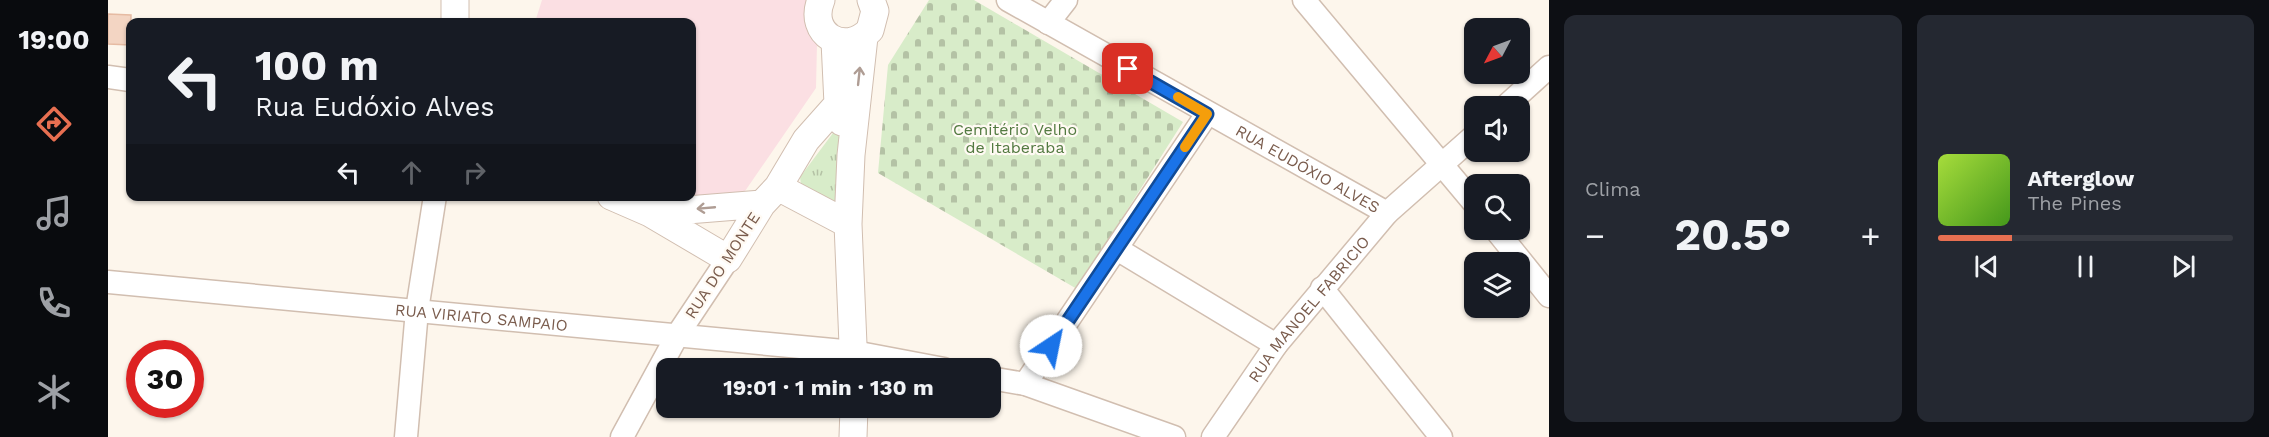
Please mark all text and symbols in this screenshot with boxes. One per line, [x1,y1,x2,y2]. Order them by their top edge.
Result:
north arrow [1464,18,1530,84]
map controls [1464,18,1530,318]
text: 19:00 [18,24,90,56]
text: 100 m [255,41,379,90]
icon: left [156,42,234,120]
pin [1102,43,1153,94]
icon: arrive [1111,52,1144,85]
one-way arrow [854,66,865,86]
text: Rua Eudóxio Alves [255,91,495,123]
button: sound [1464,96,1530,162]
icon: directions [33,103,75,145]
park label: Cemitério Velho de Itaberaba [953,120,1077,157]
street label: RUA EUDÓXIO ALVES [1232,121,1383,217]
icon: left [332,156,365,189]
icon: ahead [395,156,428,189]
icon: right [458,156,491,189]
text: Afterglow [2028,166,2134,191]
button: search [1464,174,1530,240]
text: Clima [1585,177,1641,201]
text: The Pines [2028,191,2122,215]
icon: music [33,192,75,234]
one-way arrow [697,203,716,214]
street label: RUA DO MONTE [681,208,764,322]
text: 20.5° [1674,208,1791,261]
text: − [1585,216,1605,255]
text: + [1861,216,1881,255]
street label: RUA MANOEL FABRICIO [1244,232,1374,386]
icon: previous [1970,250,2003,283]
icon: pause [2069,250,2102,283]
icon: next [2167,250,2200,283]
button: layers [1464,252,1530,318]
icon: phone [33,282,75,324]
street label: RUA VIRIATO SAMPAIO [394,300,569,335]
position arrow [1019,314,1083,378]
speed limit sign: 30 [126,340,204,418]
icon: climate [33,371,75,413]
text: 19:01 · 1 min · 130 m [723,375,934,400]

